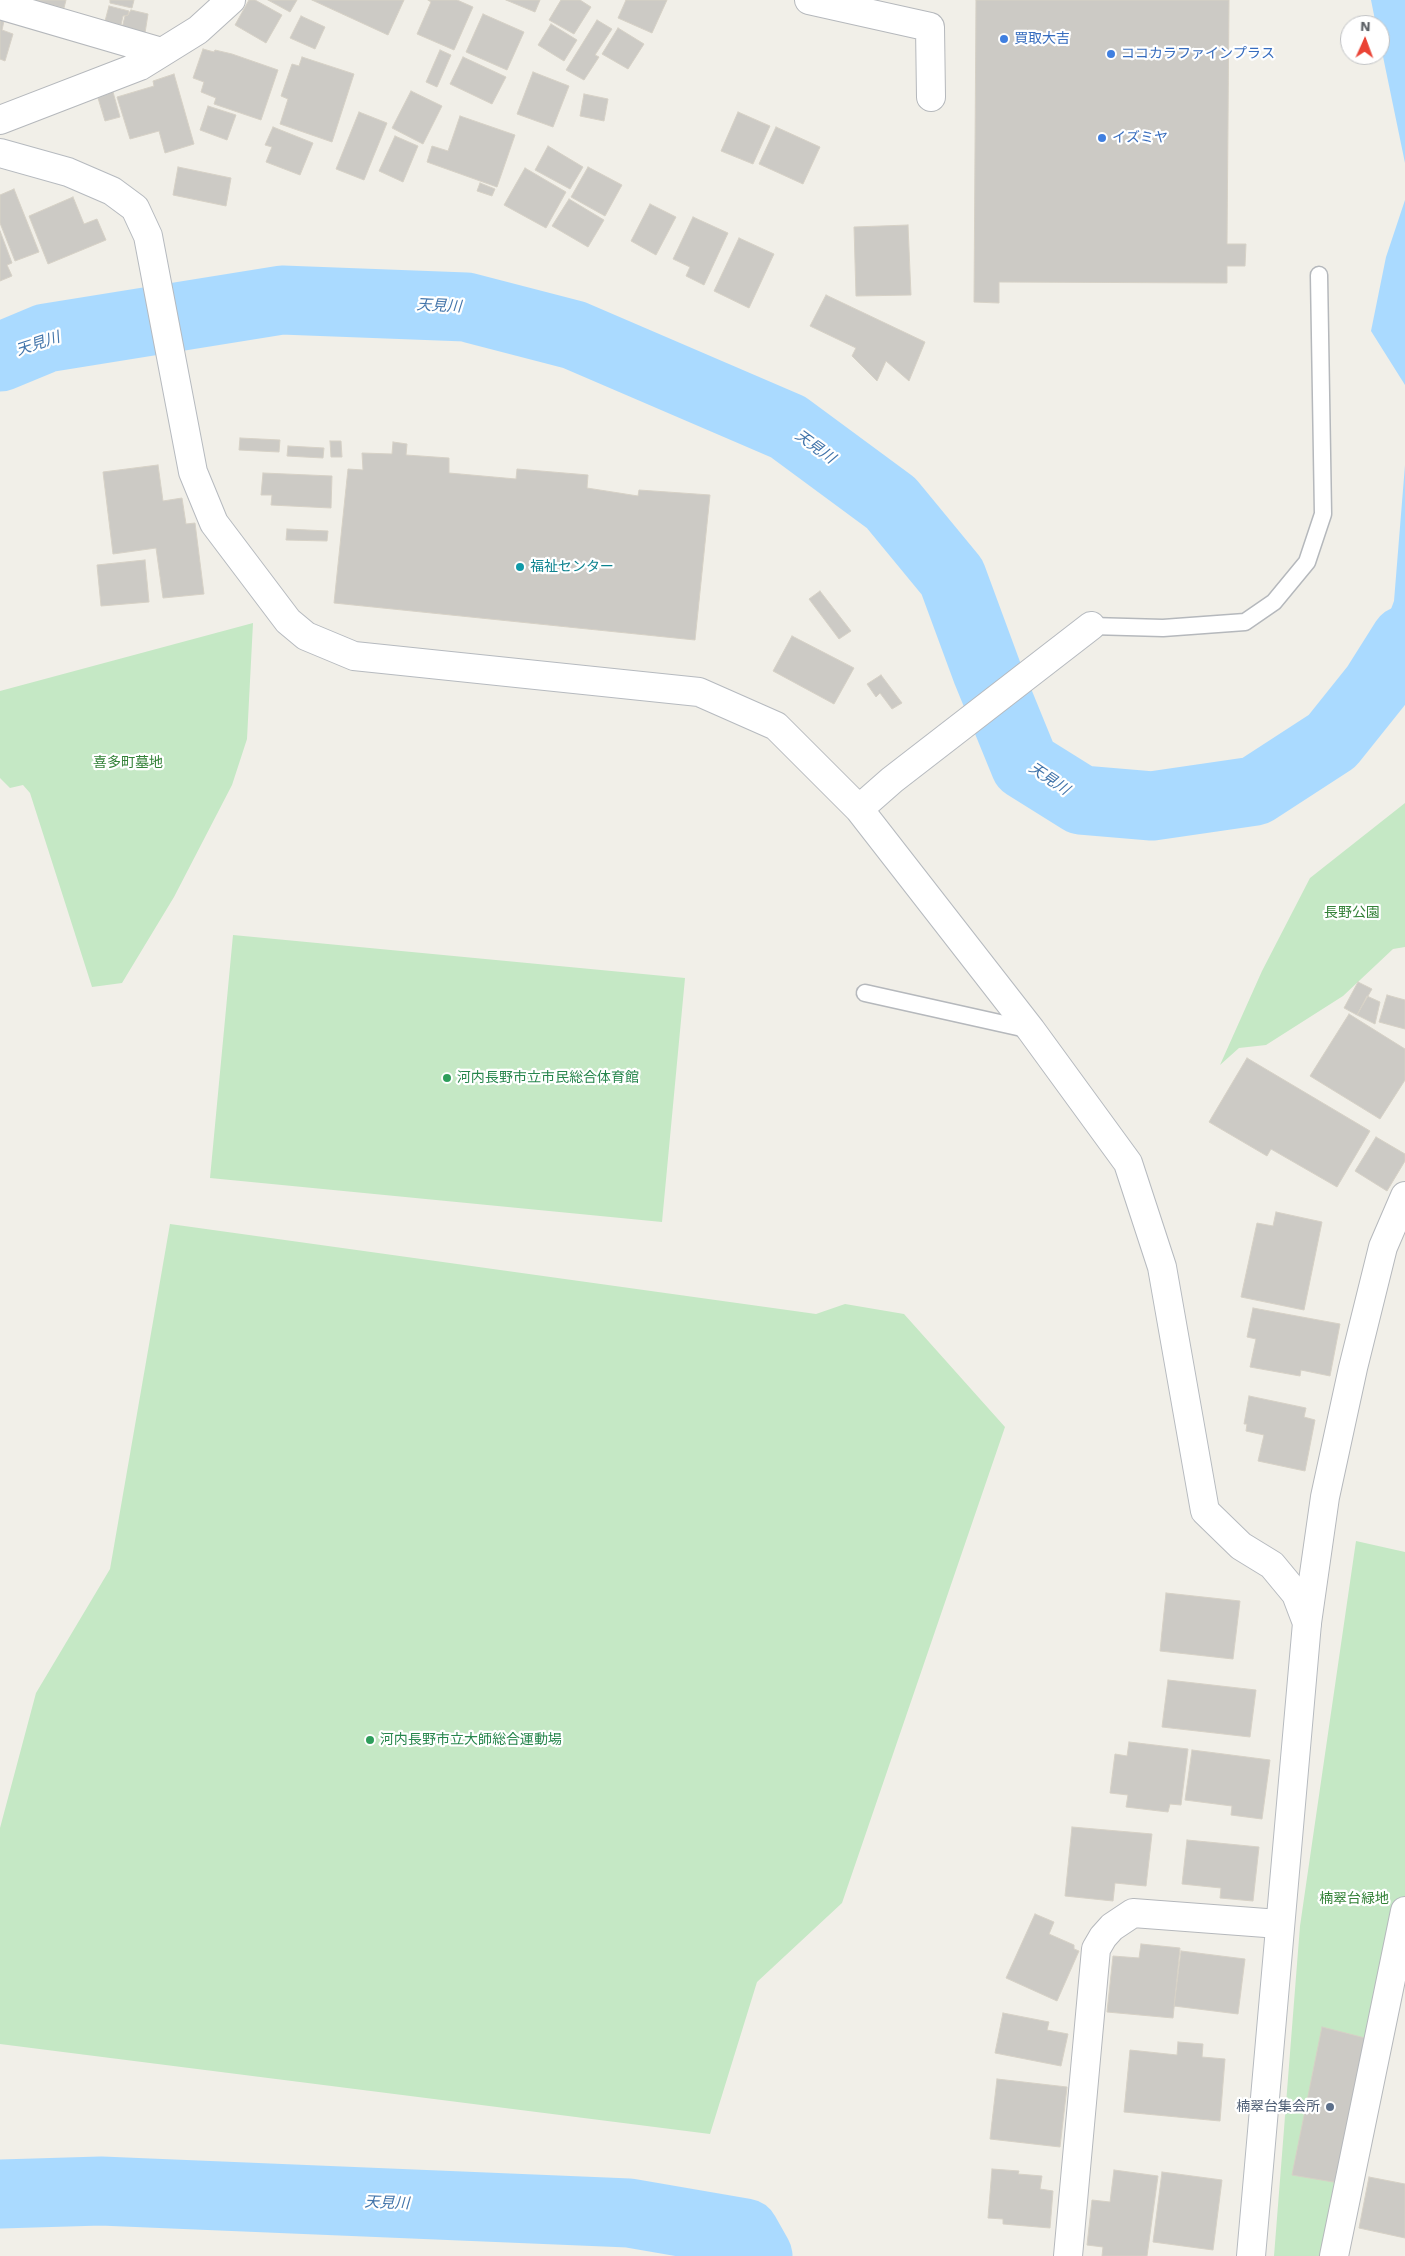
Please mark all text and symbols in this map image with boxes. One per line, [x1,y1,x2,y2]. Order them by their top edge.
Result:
north arrow [1340,15,1390,65]
text: N [1360,18,1371,34]
place label: 買取大吉 [1014,31,1070,47]
marker: 買取大吉 [998,33,1010,45]
place label: ココカラファインプラス [1121,46,1275,62]
marker: ココカラファインプラス [1105,48,1117,60]
place label: イズミヤ [1112,130,1168,146]
marker: イズミヤ [1096,132,1108,144]
water label: 天見川 [416,296,462,316]
water label: 天見川 [14,328,62,360]
water label: 天見川 [792,426,838,468]
place label: 福祉センター [530,559,614,575]
marker: 福祉センター [514,561,526,573]
park label: 喜多町墓地 [93,755,163,771]
water label: 天見川 [1025,759,1073,799]
park label: 長野公園 [1324,905,1380,921]
place label: 河内長野市立市民総合体育館 [457,1070,639,1086]
marker: 河内長野市立市民総合体育館 [441,1072,453,1084]
place label: 河内長野市立大師総合運動場 [380,1732,562,1748]
marker: 河内長野市立大師総合運動場 [364,1734,376,1746]
park label: 楠翠台緑地 [1319,1891,1389,1907]
place label: 楠翠台集会所 [1236,2099,1320,2115]
marker: 楠翠台集会所 [1324,2101,1336,2113]
water label: 天見川 [364,2193,410,2213]

